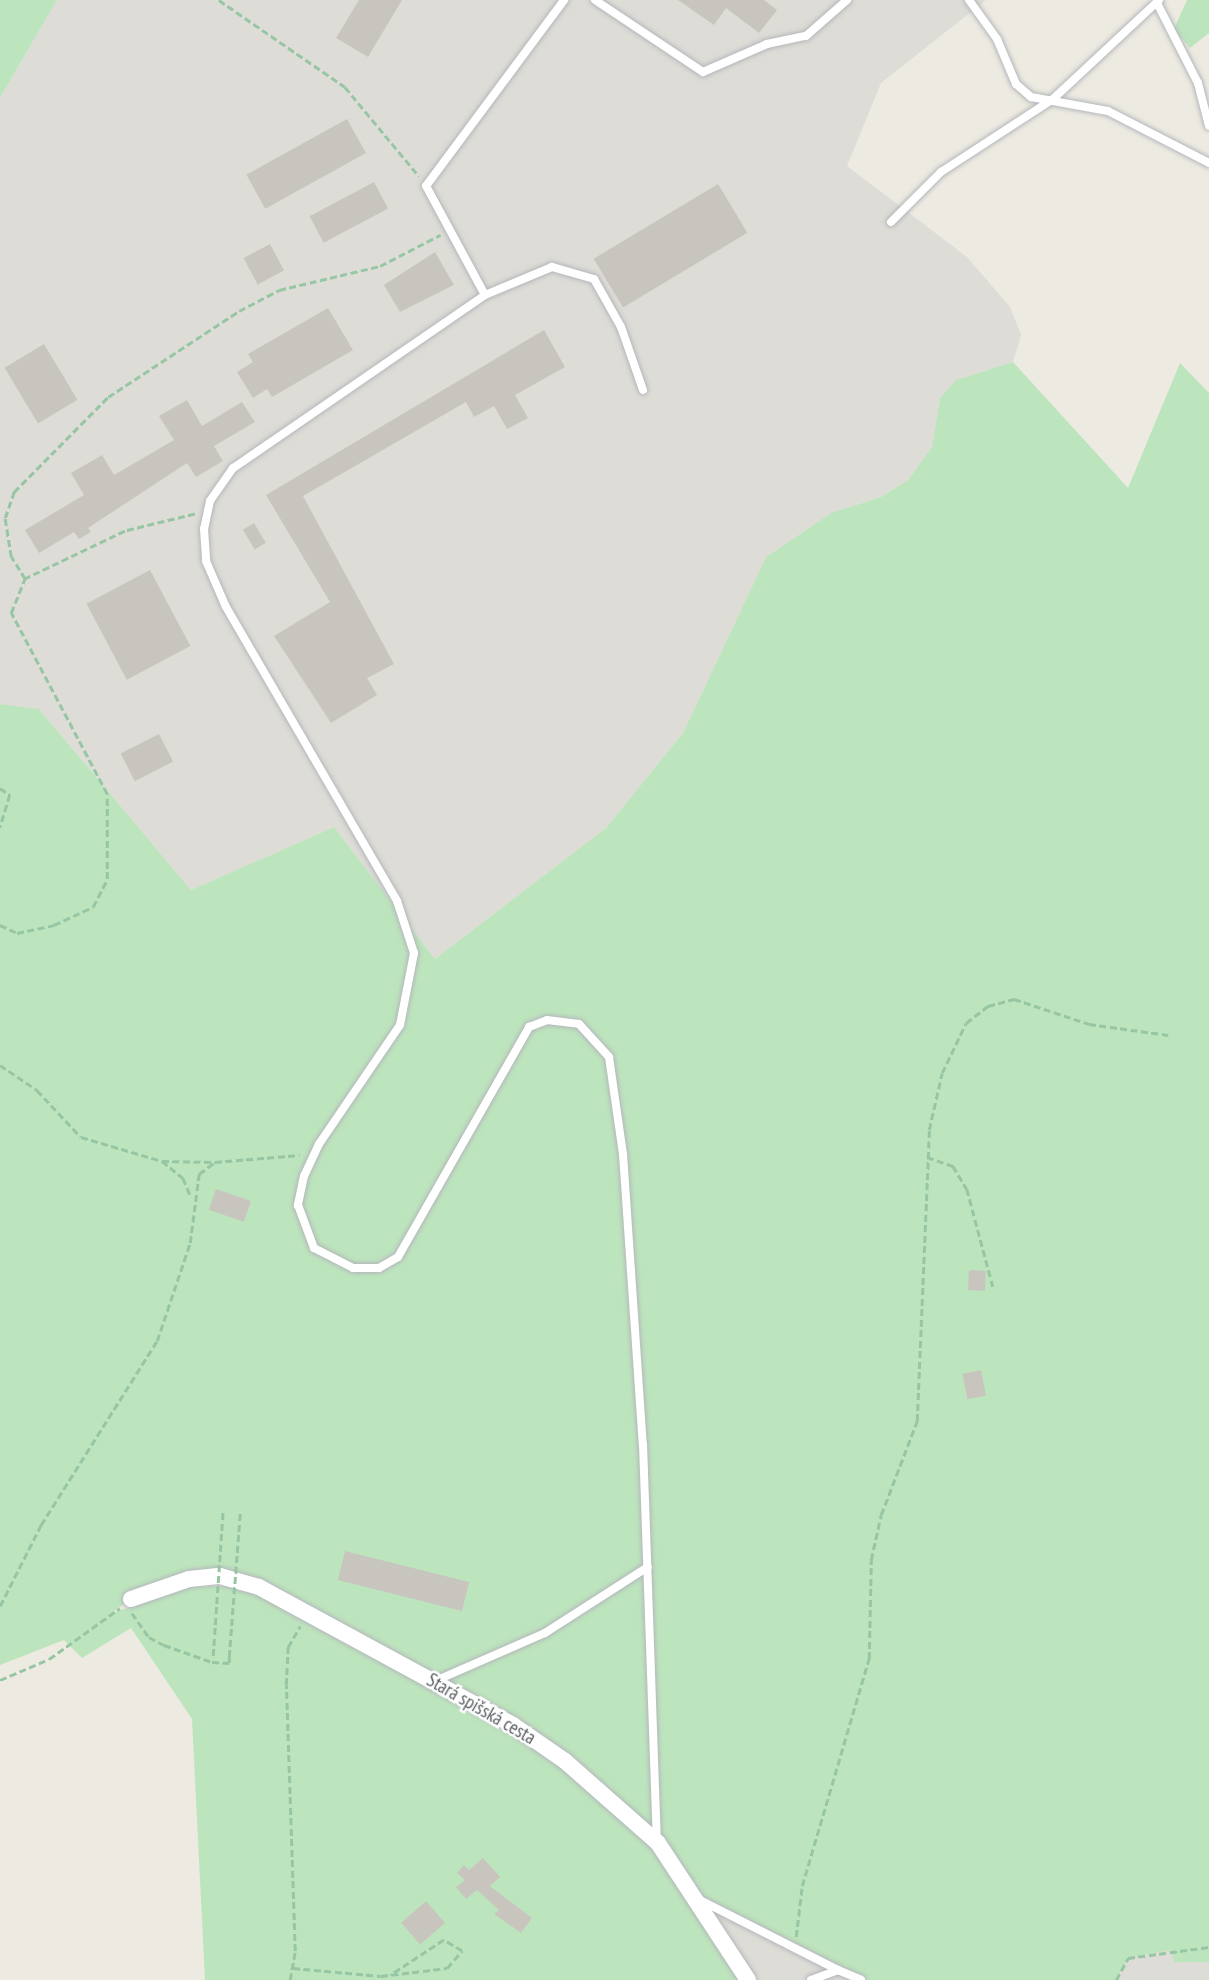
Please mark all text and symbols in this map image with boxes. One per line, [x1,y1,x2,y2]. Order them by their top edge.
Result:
street label: Stará spišská cesta [422,1669,540,1749]

